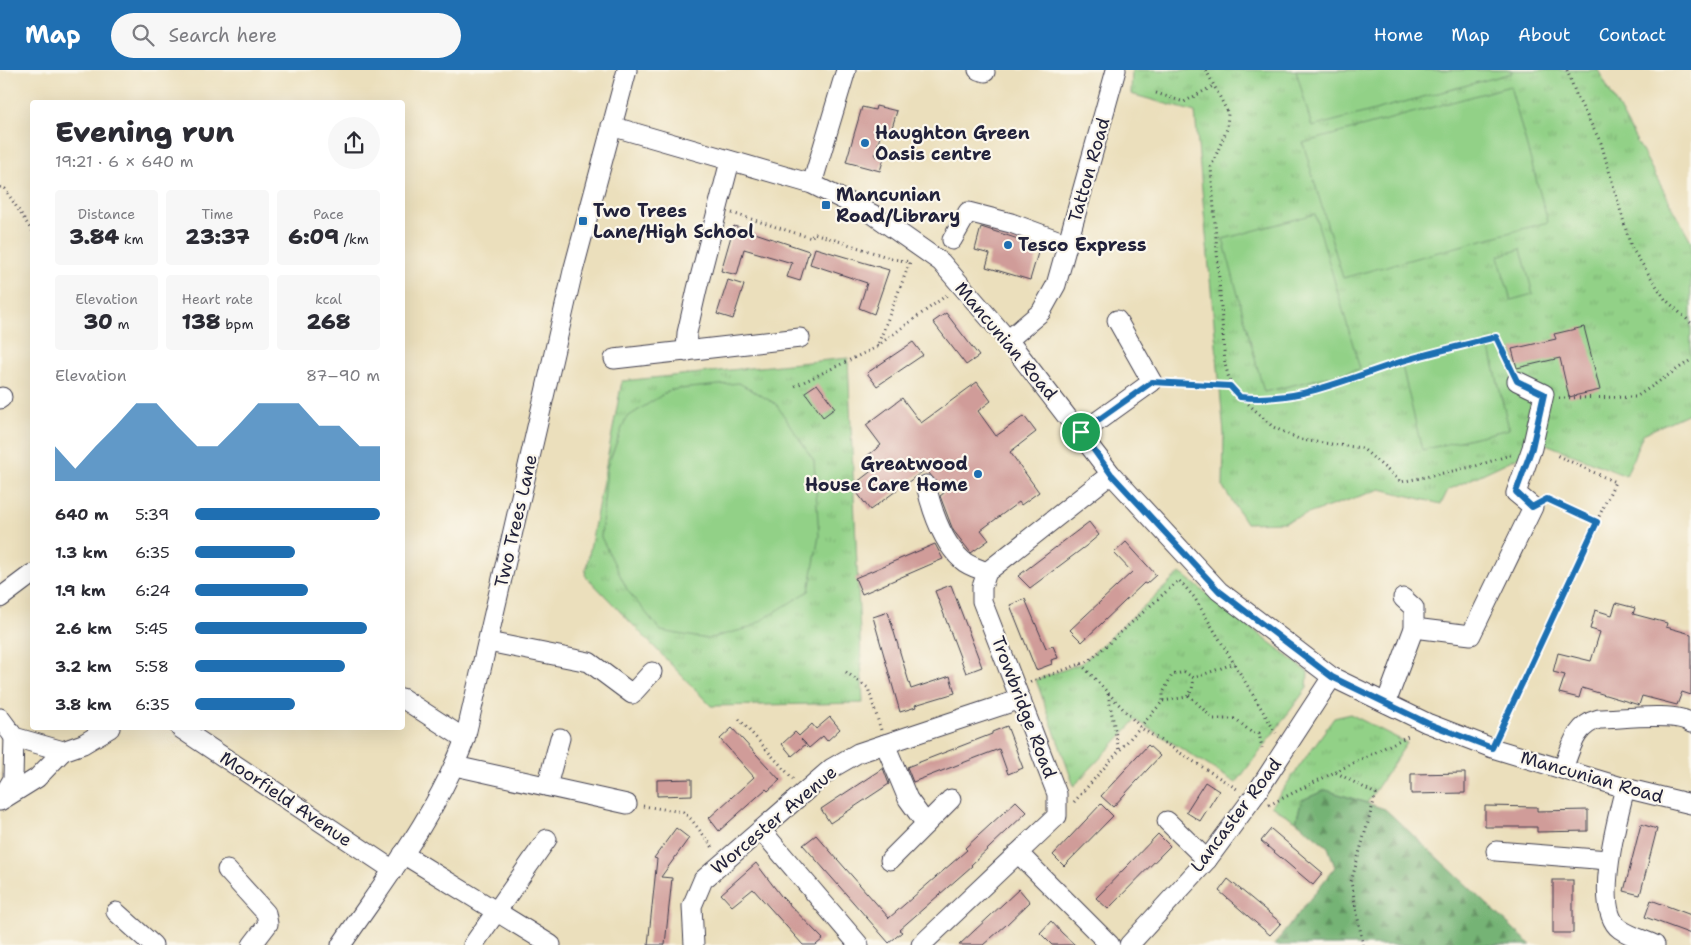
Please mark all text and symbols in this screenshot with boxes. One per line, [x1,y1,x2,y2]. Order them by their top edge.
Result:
search box [111,13,461,58]
text: Map [25,19,81,51]
icon: search [129,21,157,49]
text: Search here [169,23,277,48]
text: Home [1374,23,1423,47]
text: Map [1451,23,1490,47]
text: About [1518,23,1571,47]
text: Contact [1599,23,1666,47]
text: Evening run [55,113,234,151]
street label: Tatton Road [1063,115,1115,225]
button: share [328,117,380,169]
place label: Haughton Green Oasis centre [875,121,1030,166]
marker: Haughton Green Oasis centre [859,137,871,149]
text: 19:21 · 6 × 640 m [55,151,193,172]
place label: Mancunian Road/Library [836,183,960,228]
place label: Two Trees Lane/High School [593,199,755,244]
marker: Mancunian Road/Library [820,199,832,211]
text: Distance [78,205,135,223]
text: Time [201,205,234,223]
text: Pace [313,205,344,223]
marker: Two Trees Lane/High School [577,215,589,227]
text: 3.84 [69,223,119,251]
text: 23:37 [185,223,250,251]
text: 6:09 [288,223,339,251]
text: km [119,230,144,248]
text: /km [339,230,369,248]
place label: Tesco Express [1018,233,1147,257]
marker: Tesco Express [1002,239,1014,251]
street label: Mancunian Road [949,277,1063,405]
text: Elevation [75,290,138,308]
text: Heart rate [182,290,253,308]
text: kcal [315,290,342,308]
text: 30 [83,308,113,336]
text: 138 [182,308,221,336]
text: 268 [307,308,350,336]
text: m [113,315,130,333]
text: bpm [221,315,253,333]
text: Elevation [55,365,127,386]
text: 87–90 m [306,365,380,386]
pin [1060,411,1102,453]
icon: arrive [1067,418,1095,446]
street label: Two Trees Lane [489,452,543,590]
place label: Greatwood House Care Home [805,452,968,497]
marker: Greatwood House Care Home [972,468,984,480]
text: 640 m [55,504,109,525]
text: 5:39 [135,504,169,525]
text: 1.3 km [55,542,108,563]
text: 6:35 [135,542,170,563]
text: 1.9 km [55,580,106,601]
text: 6:24 [135,580,171,601]
text: 2.6 km [55,618,112,639]
text: 5:45 [135,618,168,639]
street label: Trowbridge Road [986,633,1062,781]
text: 3.2 km [55,656,112,677]
text: 5:58 [135,656,169,677]
text: 3.8 km [55,694,112,715]
text: 6:35 [135,694,170,715]
street label: Mancunian Road [1518,745,1666,809]
street label: Moorfield Avenue [215,746,357,852]
street label: Lancaster Road [1185,753,1287,877]
street label: Worcester Avenue [706,760,842,880]

